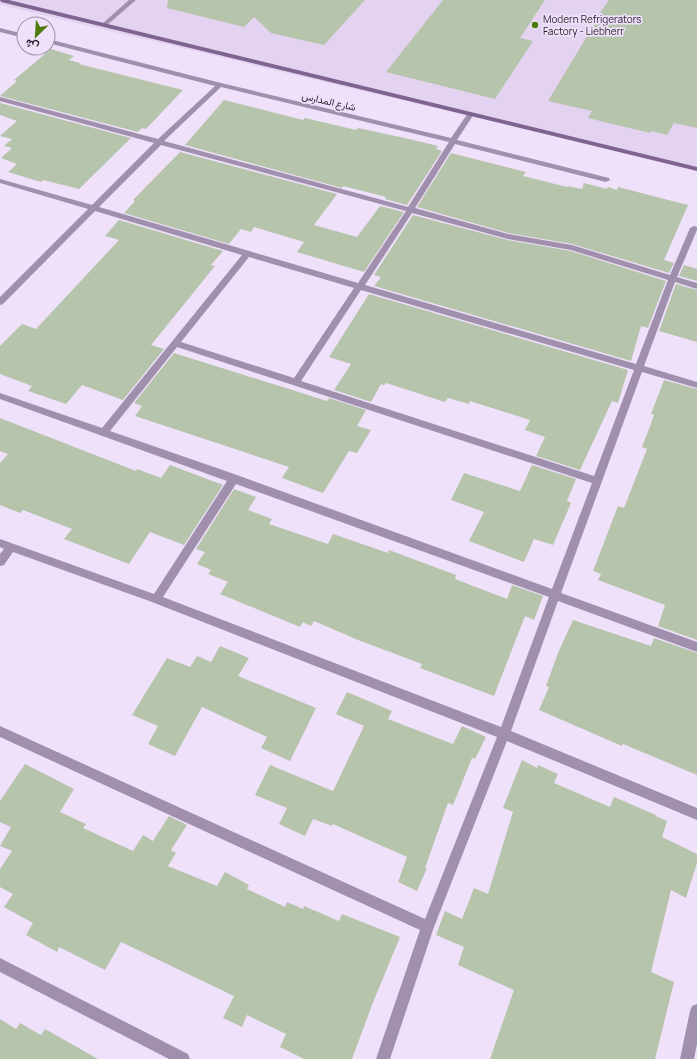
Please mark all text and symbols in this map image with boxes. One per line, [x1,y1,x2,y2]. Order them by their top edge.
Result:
place label: Modern Refrigerators Factory - Liebherr [543,12,641,38]
north arrow [16,16,56,56]
marker: Modern Refrigerators Factory - Liebherr [530,20,540,30]
text: ش [22,36,41,55]
street label: شارع المدارس [301,88,358,114]

